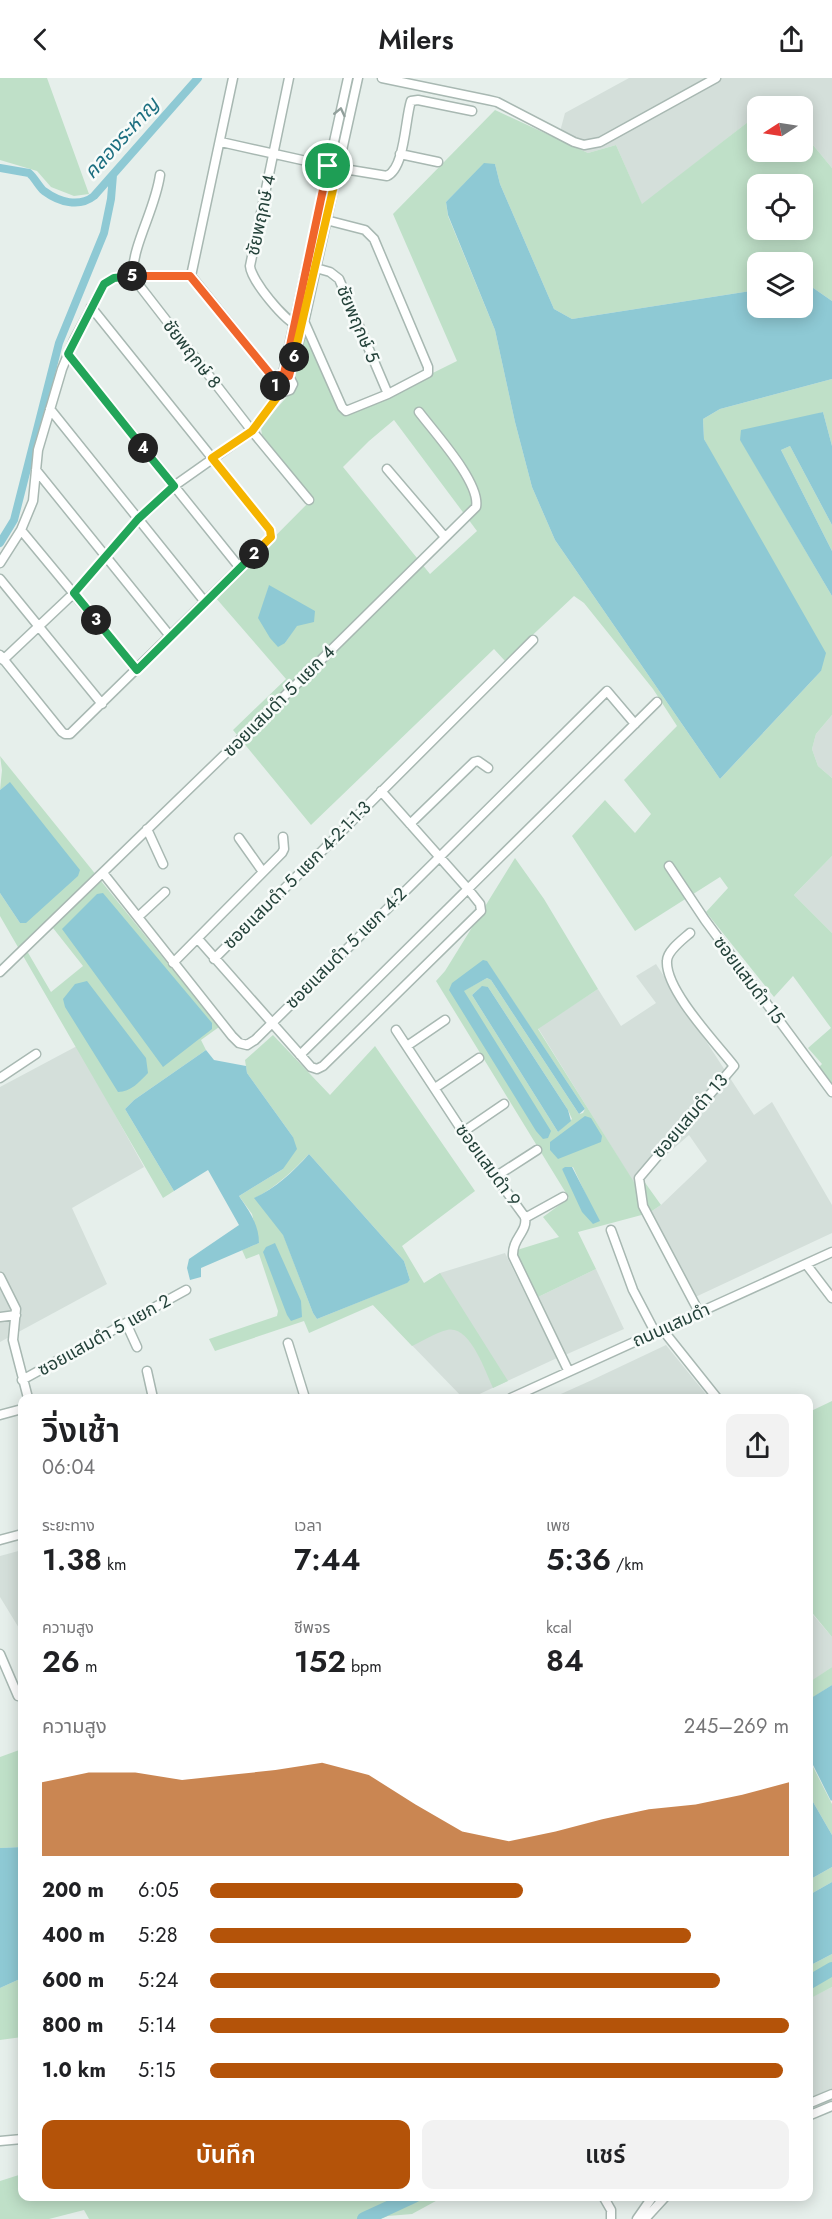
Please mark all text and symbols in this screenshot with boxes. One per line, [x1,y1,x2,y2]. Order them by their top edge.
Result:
text: Milers [378,20,454,59]
icon: back [24,23,57,56]
icon: share [775,23,808,56]
water label: คลองระหาญ [77,90,167,185]
north arrow [747,96,813,162]
map controls [747,96,813,318]
one-way arrow [333,107,346,117]
pin [302,140,353,191]
icon: arrive [311,149,344,182]
street label: ชัยพฤกษ์ 4 [240,172,282,258]
button: locate [747,174,813,240]
button: layers [747,252,813,318]
pin: 5 [117,261,147,291]
text: 5 [127,264,137,287]
street label: ชัยพฤกษ์ 5 [330,281,386,367]
street label: ชัยพฤกษ์ 8 [157,314,227,394]
pin: 6 [279,342,309,372]
text: 6 [289,345,299,368]
pin: 1 [260,371,290,401]
text: 1 [271,374,279,397]
pin: 4 [128,433,158,463]
text: 4 [137,436,149,459]
pin: 2 [239,539,269,569]
text: 2 [249,542,259,565]
pin: 3 [81,605,111,635]
text: 3 [91,608,101,631]
street label: ซอยแสมดำ 5 แยก 4 [217,639,341,763]
street label: ซอยแสมดำ 5 แยก 4-2-1-1-3 [219,797,375,953]
street label: ซอยแสมดำ 5 แยก 4-2 [281,883,411,1013]
street label: ซอยแสมดำ 15 [707,930,791,1030]
street label: ซอยแสมดำ 13 [646,1068,734,1164]
street label: ซอยแสมดำ 9 [449,1118,527,1212]
street label: ซอยแสมดำ 5 แยก 2 [33,1288,175,1382]
street label: ถนนแสมดำ [628,1296,714,1354]
text: วิ่งเช้า [42,1407,120,1454]
button: share [726,1414,789,1477]
text: 06:04 [42,1453,95,1482]
text: ระยะทาง [42,1514,95,1537]
text: เวลา [294,1514,322,1537]
text: เพซ [546,1514,570,1537]
text: 1.38 [42,1538,102,1581]
text: 7:44 [294,1538,361,1581]
text: 5:36 [546,1538,611,1581]
text: km [102,1553,126,1576]
text: /km [611,1553,644,1576]
text: ความสูง [42,1616,94,1639]
text: ชีพจร [294,1616,330,1639]
text: kcal [546,1616,572,1639]
text: 84 [546,1639,584,1682]
text: 26 [42,1640,80,1683]
text: 152 [294,1640,346,1683]
text: m [80,1655,97,1678]
text: bpm [346,1655,382,1678]
text: ความสูง [42,1712,107,1741]
text: 245–269 m [684,1712,789,1741]
text: 200 m [42,1876,104,1905]
text: 6:05 [138,1876,179,1905]
text: 400 m [42,1921,105,1950]
text: 5:28 [138,1921,178,1950]
text: 600 m [42,1966,104,1995]
text: 5:24 [138,1966,178,1995]
text: 800 m [42,2011,103,2040]
text: 5:14 [138,2011,176,2040]
text: 1.0 km [42,2056,106,2085]
text: 5:15 [138,2056,176,2085]
button: บันทึก [42,2120,410,2189]
button: แชร์ [422,2120,789,2189]

